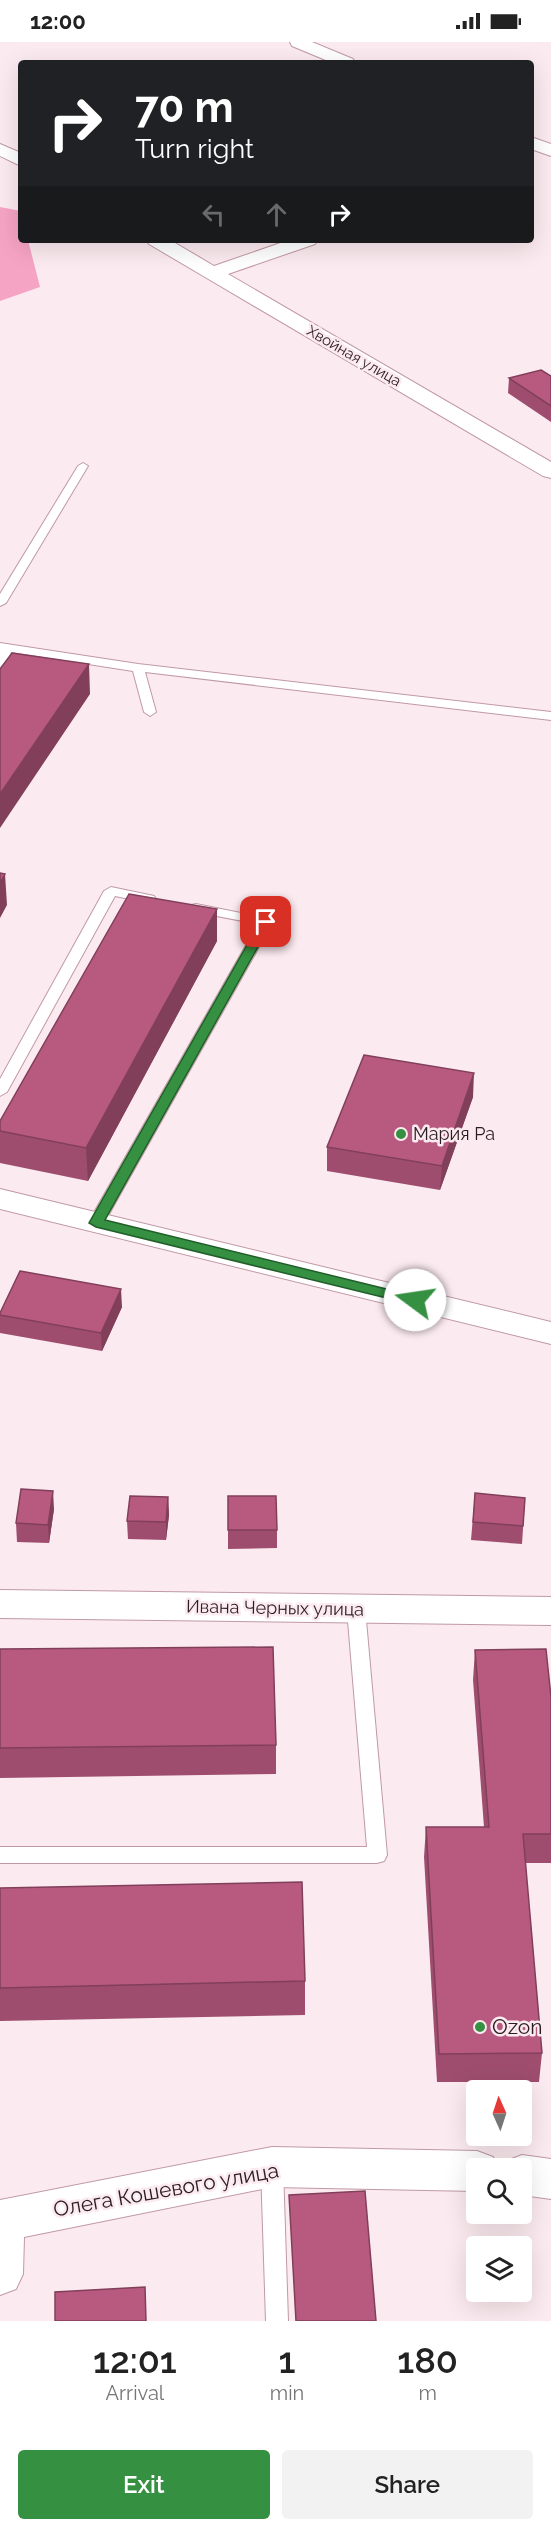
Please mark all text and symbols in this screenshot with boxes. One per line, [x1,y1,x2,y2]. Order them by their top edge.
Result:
text: 12:00 [30,8,86,34]
text: 70 m [135,83,234,132]
icon: right [36,84,114,162]
text: Turn right [135,133,254,164]
icon: left [197,198,230,231]
icon: ahead [260,198,293,231]
icon: right [323,198,356,231]
street label: Хвойная улица [304,322,404,390]
pin [240,896,291,947]
icon: arrive [249,905,282,938]
place label: Мария Ра [413,1123,495,1144]
marker: Мария Ра [394,1127,408,1141]
position arrow [383,1268,447,1332]
street label: Ивана Черных улица [186,1595,364,1620]
place label: Ozon [492,2014,543,2039]
marker: Ozon [473,2020,487,2034]
north arrow [466,2080,532,2146]
map controls [466,2080,532,2302]
street label: Олега Кошевого улица [51,2157,281,2222]
button: search [466,2158,532,2224]
button: layers [466,2236,532,2302]
text: 12:01 [93,2339,177,2381]
text: 1 [279,2339,296,2381]
text: 180 [397,2339,458,2381]
text: Arrival [106,2381,164,2405]
text: min [270,2381,304,2405]
text: m [418,2381,437,2405]
button: Exit [18,2450,270,2519]
button: Share [282,2450,533,2519]

